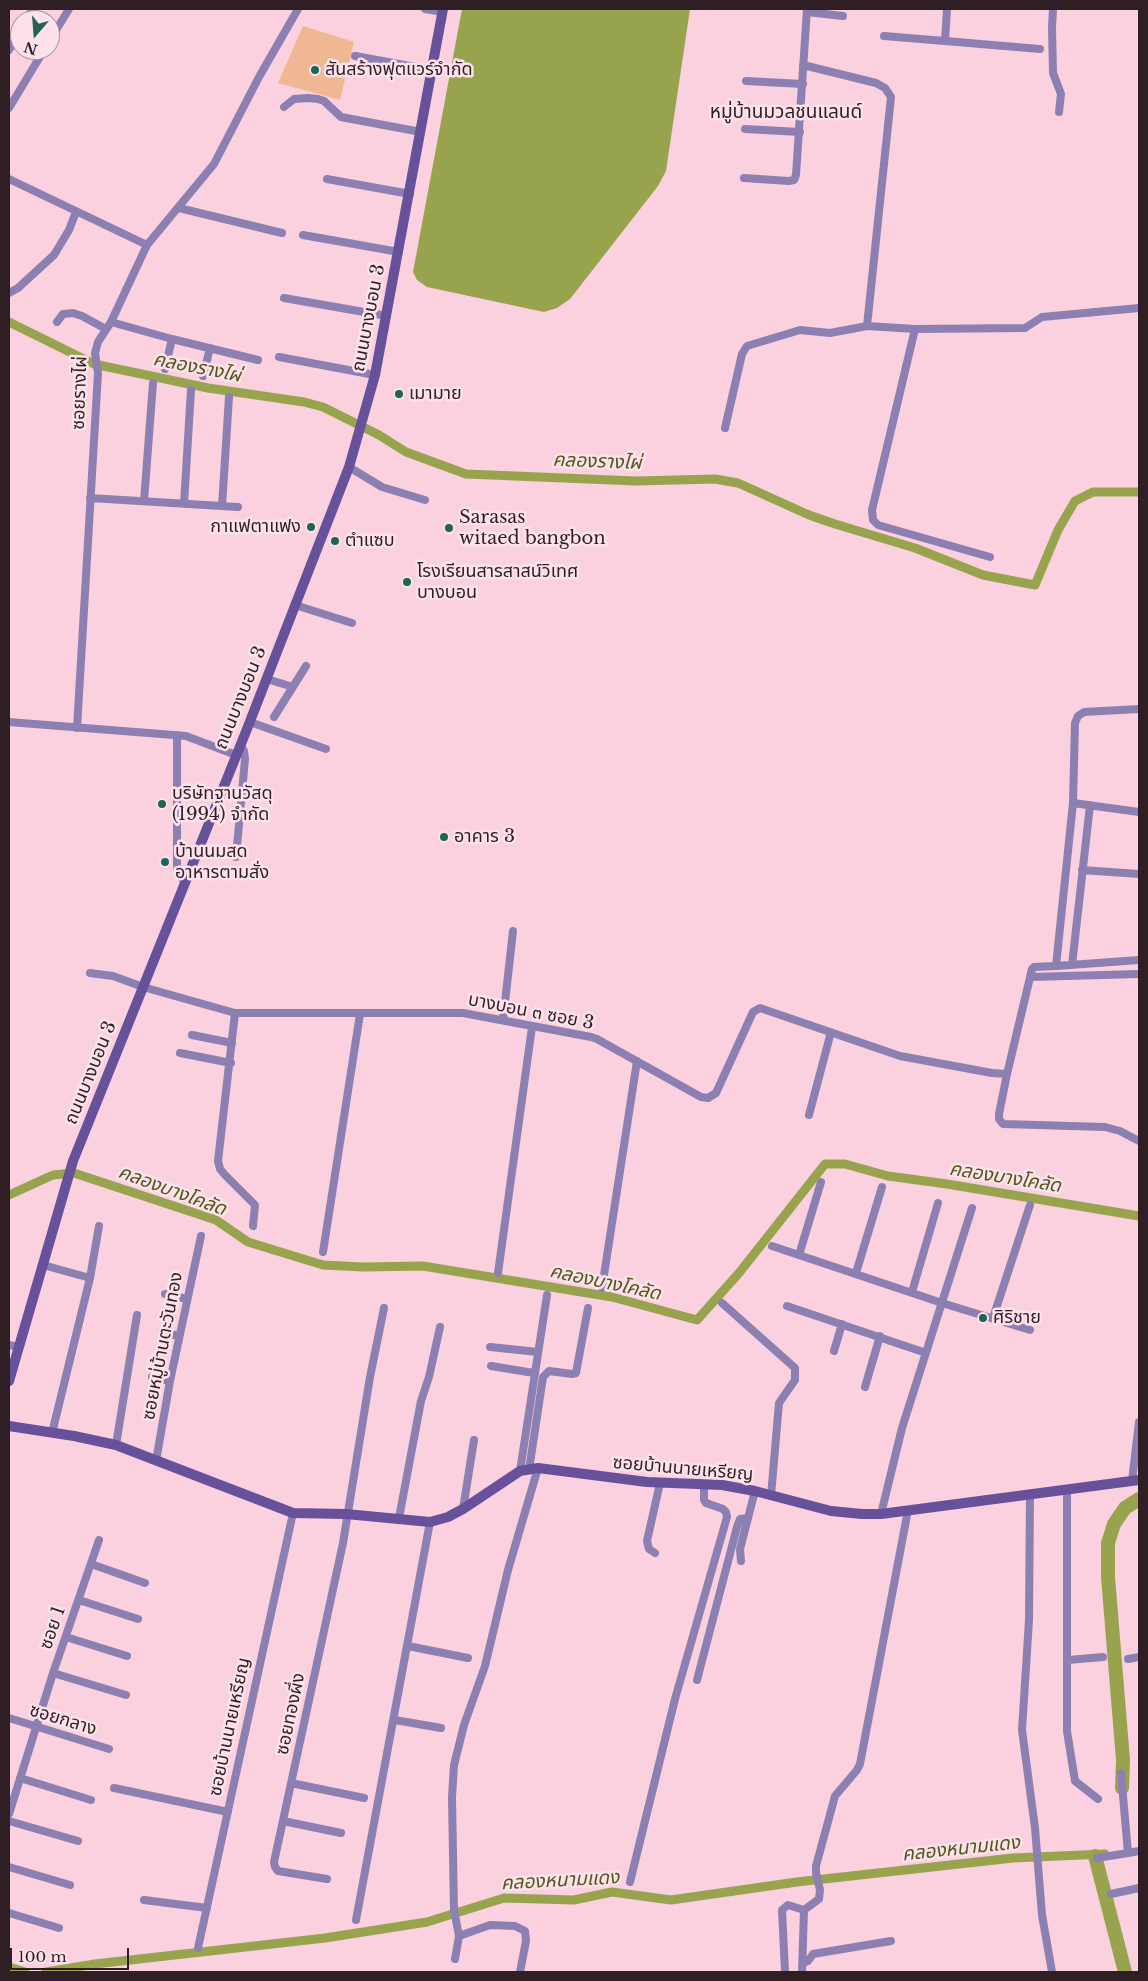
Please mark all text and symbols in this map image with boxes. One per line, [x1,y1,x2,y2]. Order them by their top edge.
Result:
north arrow [10,10,60,60]
text: N [22,38,40,59]
place label: สันสร้างฟุตแวร์จำกัด [325,59,473,81]
marker: สันสร้างฟุตแวร์จำกัด [309,64,321,76]
district label: หมู่บ้านมวลชนแลนด์ [710,102,862,124]
street label: ถนนบางบอน 3 [348,262,390,374]
water label: คลองรางไผ่ [151,348,243,388]
street label: ซอยรางไผ่ [68,356,92,430]
place label: เมามาย [409,383,462,405]
marker: เมามาย [393,388,405,400]
water label: คลองรางไผ่ [552,449,642,475]
place label: Sarasas witaed bangbon [459,507,606,550]
place label: กาแฟตาแฟง [210,516,301,538]
marker: กาแฟตาแฟง [305,521,317,533]
marker: Sarasas witaed bangbon [443,522,455,534]
place label: ตำแซบ [345,530,395,552]
marker: ตำแซบ [329,535,341,547]
place label: โรงเรียนสารสาสน์วิเทศ บางบอน [417,561,578,604]
marker: โรงเรียนสารสาสน์วิเทศ บางบอน [401,576,413,588]
street label: ถนนบางบอน 3 [211,643,271,753]
place label: บริษัทฐานวัสดุ (1994) จำกัด [172,783,273,826]
marker: บริษัทฐานวัสดุ (1994) จำกัด [156,798,168,810]
place label: อาคาร 3 [454,826,515,848]
marker: อาคาร 3 [438,831,450,843]
place label: บ้านนมสด อาหารตามสั่ง [175,841,269,884]
marker: บ้านนมสด อาหารตามสั่ง [159,856,171,868]
street label: บางบอน ๓ ซอย 3 [466,989,596,1035]
street label: ถนนบางบอน 3 [61,1018,121,1128]
water label: คลองบางโคลัด [947,1158,1063,1198]
water label: คลองบางโคลัด [115,1161,229,1221]
water label: คลองบางโคลัด [547,1260,663,1306]
street label: ซอยหมู่บ้านตะวันทอง [138,1270,188,1422]
place label: ศิริชาย [993,1307,1041,1329]
marker: ศิริชาย [977,1312,989,1324]
street label: ซอยบ้านนายเหรียญ [612,1452,754,1486]
street label: ซอย 1 [36,1604,70,1652]
street label: ซอยบ้านนายเหรียญ [205,1656,255,1798]
street label: ซอยทองผึ่ง [272,1671,310,1757]
street label: ซอยกลาง [27,1700,99,1740]
water label: คลองหนามแดง [901,1831,1021,1867]
water label: คลองหนามแดง [500,1867,620,1895]
scale bar [12,1938,131,1970]
text: 100 m [18,1947,67,1966]

